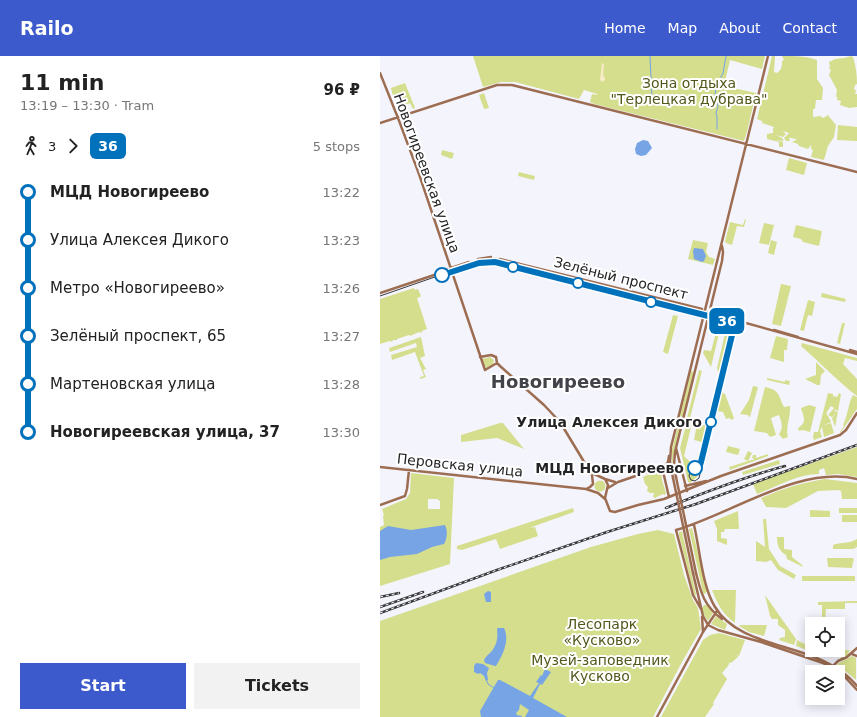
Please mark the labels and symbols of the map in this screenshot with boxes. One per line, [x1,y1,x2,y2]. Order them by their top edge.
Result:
park label: Зона отдыха "Терлецкая дубрава" [611,75,767,107]
street label: Новогиреевская улица [391,91,463,255]
street label: Зелёный проспект [552,254,690,302]
unlabelled marker [507,261,519,273]
unlabelled marker [434,267,450,283]
unlabelled marker [572,277,584,289]
unlabelled marker [645,296,657,308]
line badge: 36 [709,308,745,334]
district label: Новогиреево [491,371,625,392]
place label: Улица Алексея Дикого [516,414,702,430]
marker: Улица Алексея Дикого [705,416,717,428]
street label: Перовская улица [396,450,524,480]
place label: МЦД Новогиреево [535,460,684,476]
marker: МЦД Новогиреево [687,460,703,476]
park label: Лесопарк «Кусково» [564,616,640,648]
park label: Музей-заповедник Кусково [531,652,669,684]

